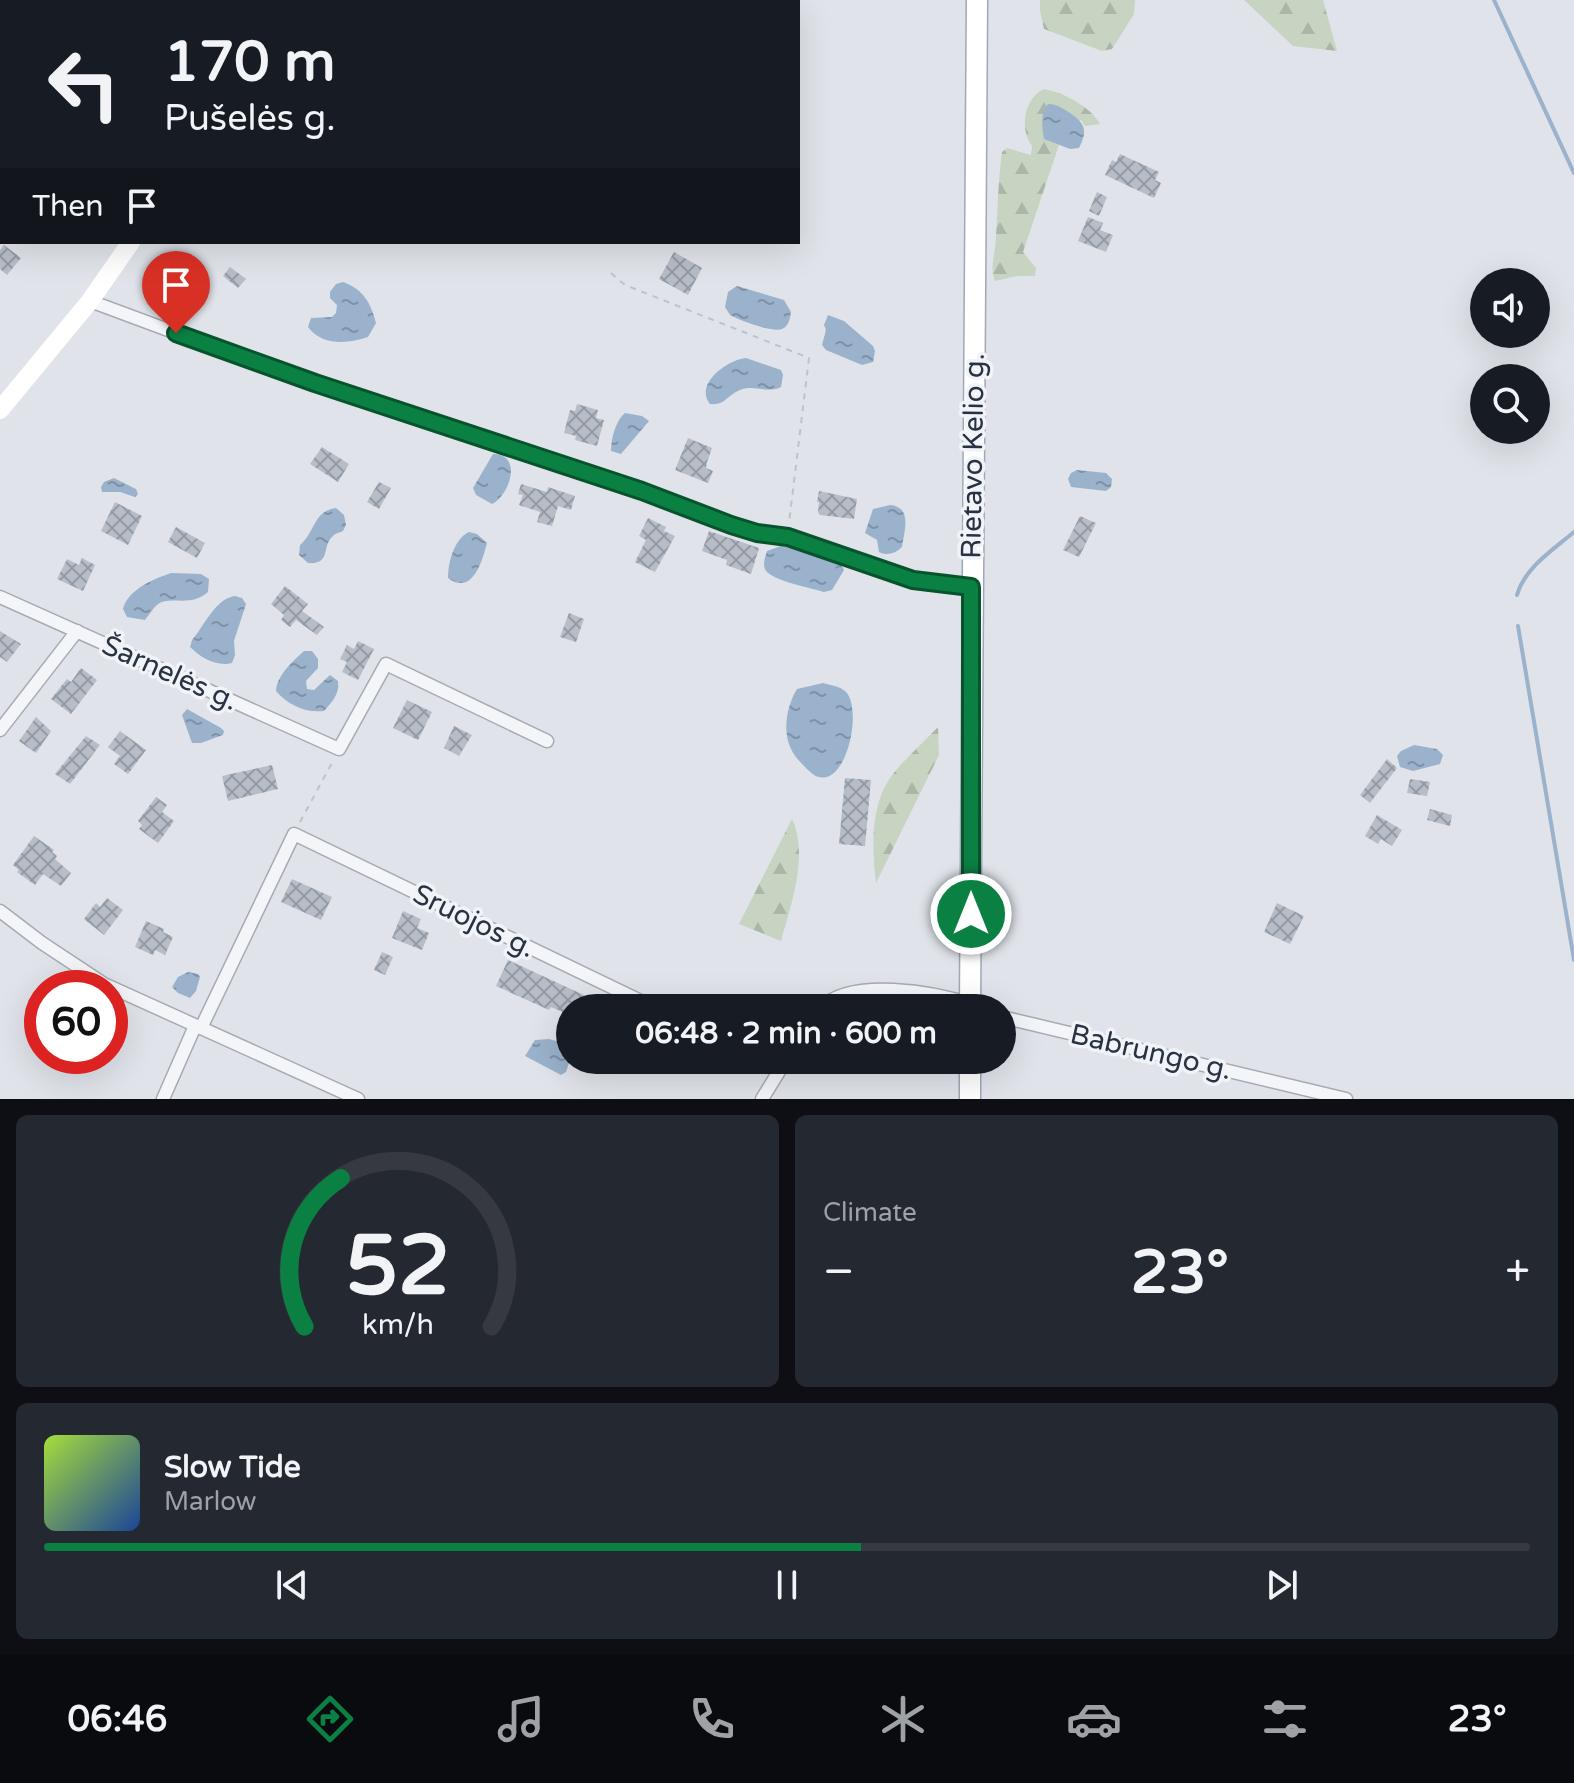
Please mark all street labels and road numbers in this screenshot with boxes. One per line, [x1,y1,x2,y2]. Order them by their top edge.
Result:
street label: Rietavo Kelio g. [954,353,992,559]
street label: Šarnelės g. [97,628,243,718]
street label: Sruojos g. [407,877,541,965]
street label: Babrungo g. [1067,1017,1235,1087]

